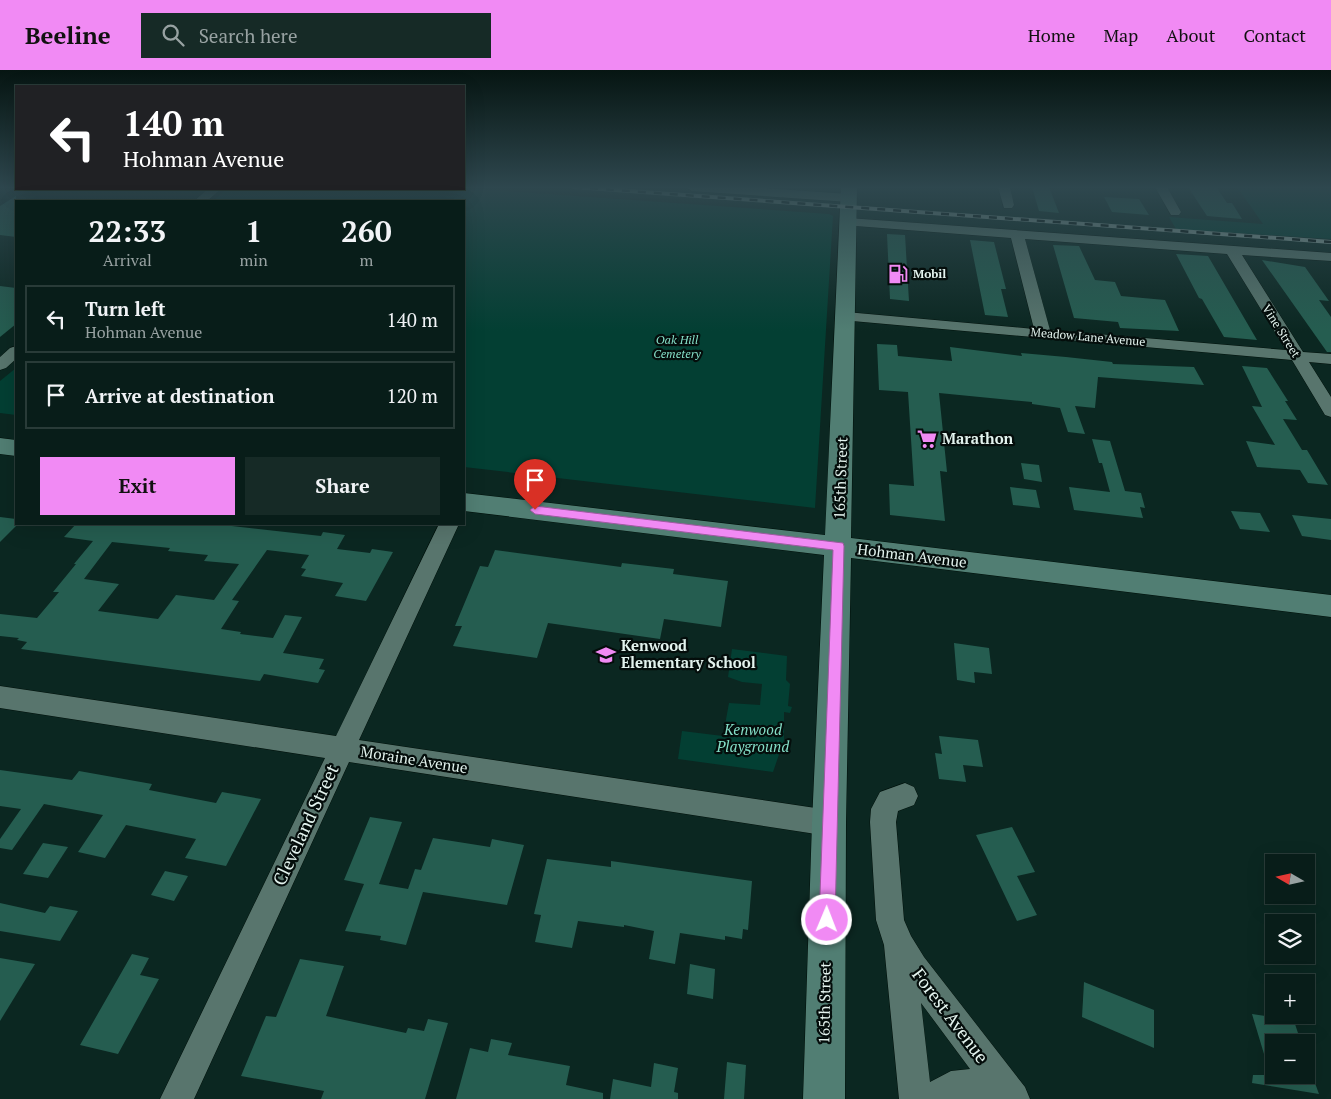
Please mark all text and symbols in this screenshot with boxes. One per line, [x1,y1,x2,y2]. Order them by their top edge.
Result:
search box [141,13,491,58]
text: Beeline [25,19,111,51]
icon: search [159,21,187,49]
text: Search here [199,23,297,48]
text: Home [1028,23,1075,47]
text: Map [1103,23,1138,47]
text: About [1166,23,1215,47]
text: Contact [1243,23,1306,47]
text: 140 m [123,100,224,146]
icon: left [40,105,105,170]
text: Hohman Avenue [123,144,284,173]
text: 22:33 [88,211,166,251]
text: 1 [245,211,262,251]
text: 260 [341,211,392,251]
text: Arrival [103,249,152,271]
text: min [240,249,268,271]
text: m [359,249,373,271]
fuel station icon: Mobil [887,263,909,285]
place label: Mobil [913,266,946,281]
text: Turn left [85,296,166,321]
street label: Vine Street [1259,301,1304,361]
icon: left [42,305,70,333]
text: 140 m [387,307,438,332]
text: Hohman Avenue [85,321,202,343]
street label: Meadow Lane Avenue [1030,324,1146,349]
park label: Oak Hill Cemetery [653,332,701,361]
icon: arrive [42,381,70,409]
text: Arrive at destination [85,383,274,408]
text: 120 m [387,383,438,408]
supermarket icon: Marathon [916,428,938,450]
place label: Marathon [942,428,1014,448]
street label: 165th Street [829,436,851,519]
button: Exit [40,457,235,515]
button: Share [245,457,440,515]
pin [514,459,556,510]
icon: arrive [521,466,549,494]
street label: Hohman Avenue [856,538,968,572]
place label: Kenwood Elementary School [621,635,756,672]
school or university icon: Kenwood Elementary School [595,644,617,666]
park label: Kenwood Playground [716,719,790,756]
street label: Moraine Avenue [359,741,469,777]
street label: Cleveland Street [266,760,344,889]
north arrow [1265,854,1315,904]
map controls [1265,854,1315,1084]
position arrow [800,893,852,945]
button: layers [1265,914,1315,964]
street label: 165th Street [813,961,835,1044]
street label: Forest Avenue [907,963,994,1068]
button: + [1265,974,1315,1024]
button: − [1265,1034,1315,1084]

